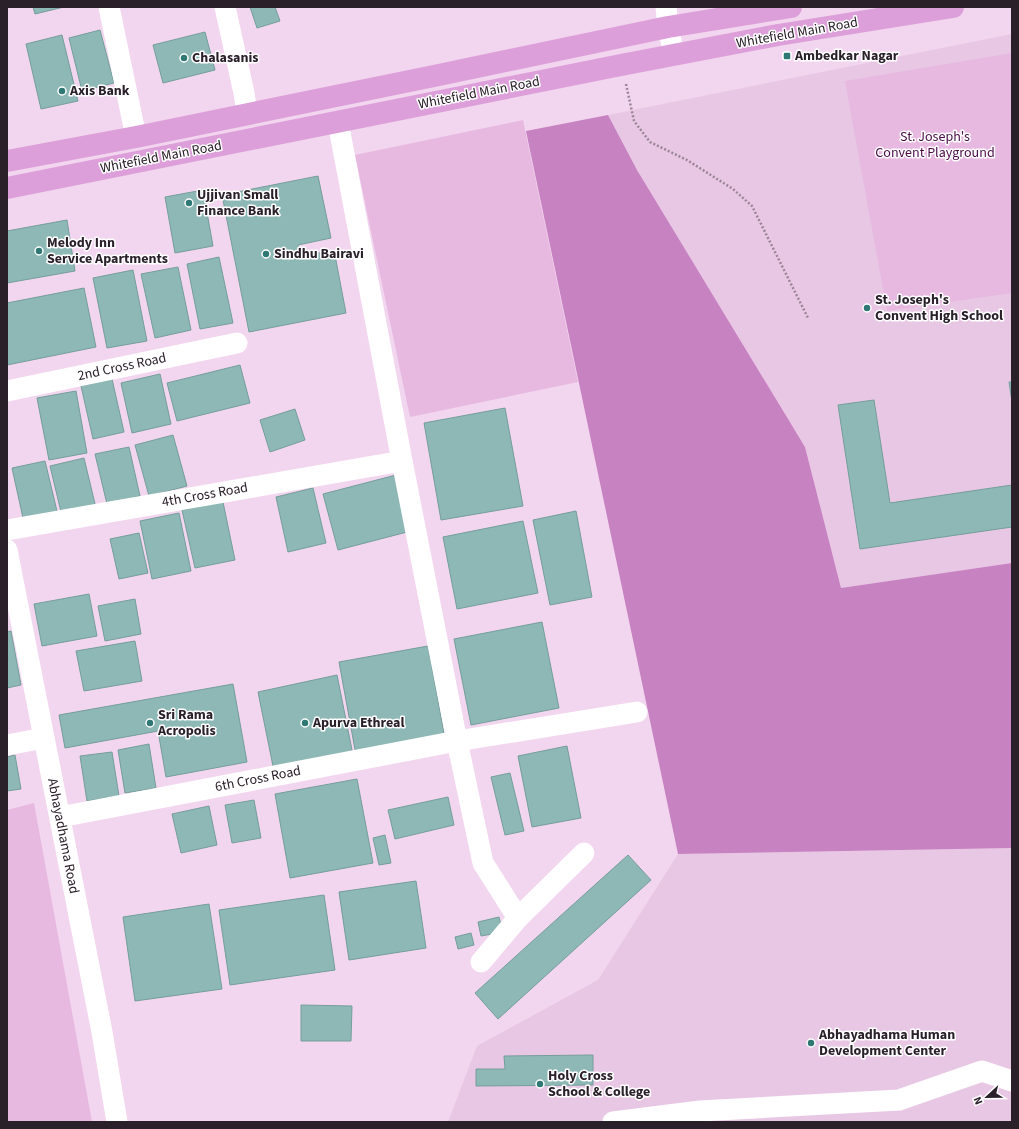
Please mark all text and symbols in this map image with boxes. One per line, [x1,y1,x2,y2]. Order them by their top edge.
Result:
street label: Whitefield Main Road [735,12,859,54]
place label: Ambedkar Nagar [794,46,899,66]
place label: Chalasanis [192,48,259,68]
marker: Ambedkar Nagar [782,51,792,61]
marker: Chalasanis [179,53,189,63]
street label: Whitefield Main Road [417,71,541,115]
place label: Axis Bank [69,81,130,101]
marker: Axis Bank [57,86,67,96]
park label: St. Joseph's Convent Playground [875,127,995,163]
street label: Whitefield Main Road [99,135,223,179]
place label: Ujjivan Small Finance Bank [197,185,280,221]
marker: Ujjivan Small Finance Bank [184,198,194,208]
place label: Melody Inn Service Apartments [47,233,168,269]
place label: Sindhu Bairavi [274,244,364,264]
marker: Melody Inn Service Apartments [34,246,44,256]
marker: Sindhu Bairavi [261,249,271,259]
place label: St. Joseph's Convent High School [875,290,1003,326]
marker: St. Joseph's Convent High School [862,303,872,313]
street label: 2nd Cross Road [76,348,168,386]
street label: 4th Cross Road [160,478,250,512]
place label: Sri Rama Acropolis [157,705,216,741]
place label: Apurva Ethreal [312,713,404,733]
marker: Sri Rama Acropolis [145,718,155,728]
marker: Apurva Ethreal [300,718,310,728]
street label: 6th Cross Road [213,761,303,797]
street label: Abhayadhama Road [42,777,84,895]
place label: Abhayadhama Human Development Center [818,1025,955,1061]
marker: Abhayadhama Human Development Center [806,1038,816,1048]
place label: Holy Cross School & College [548,1066,650,1102]
north arrow [967,1077,1007,1117]
marker: Holy Cross School & College [535,1079,545,1089]
text: N [970,1094,987,1107]

